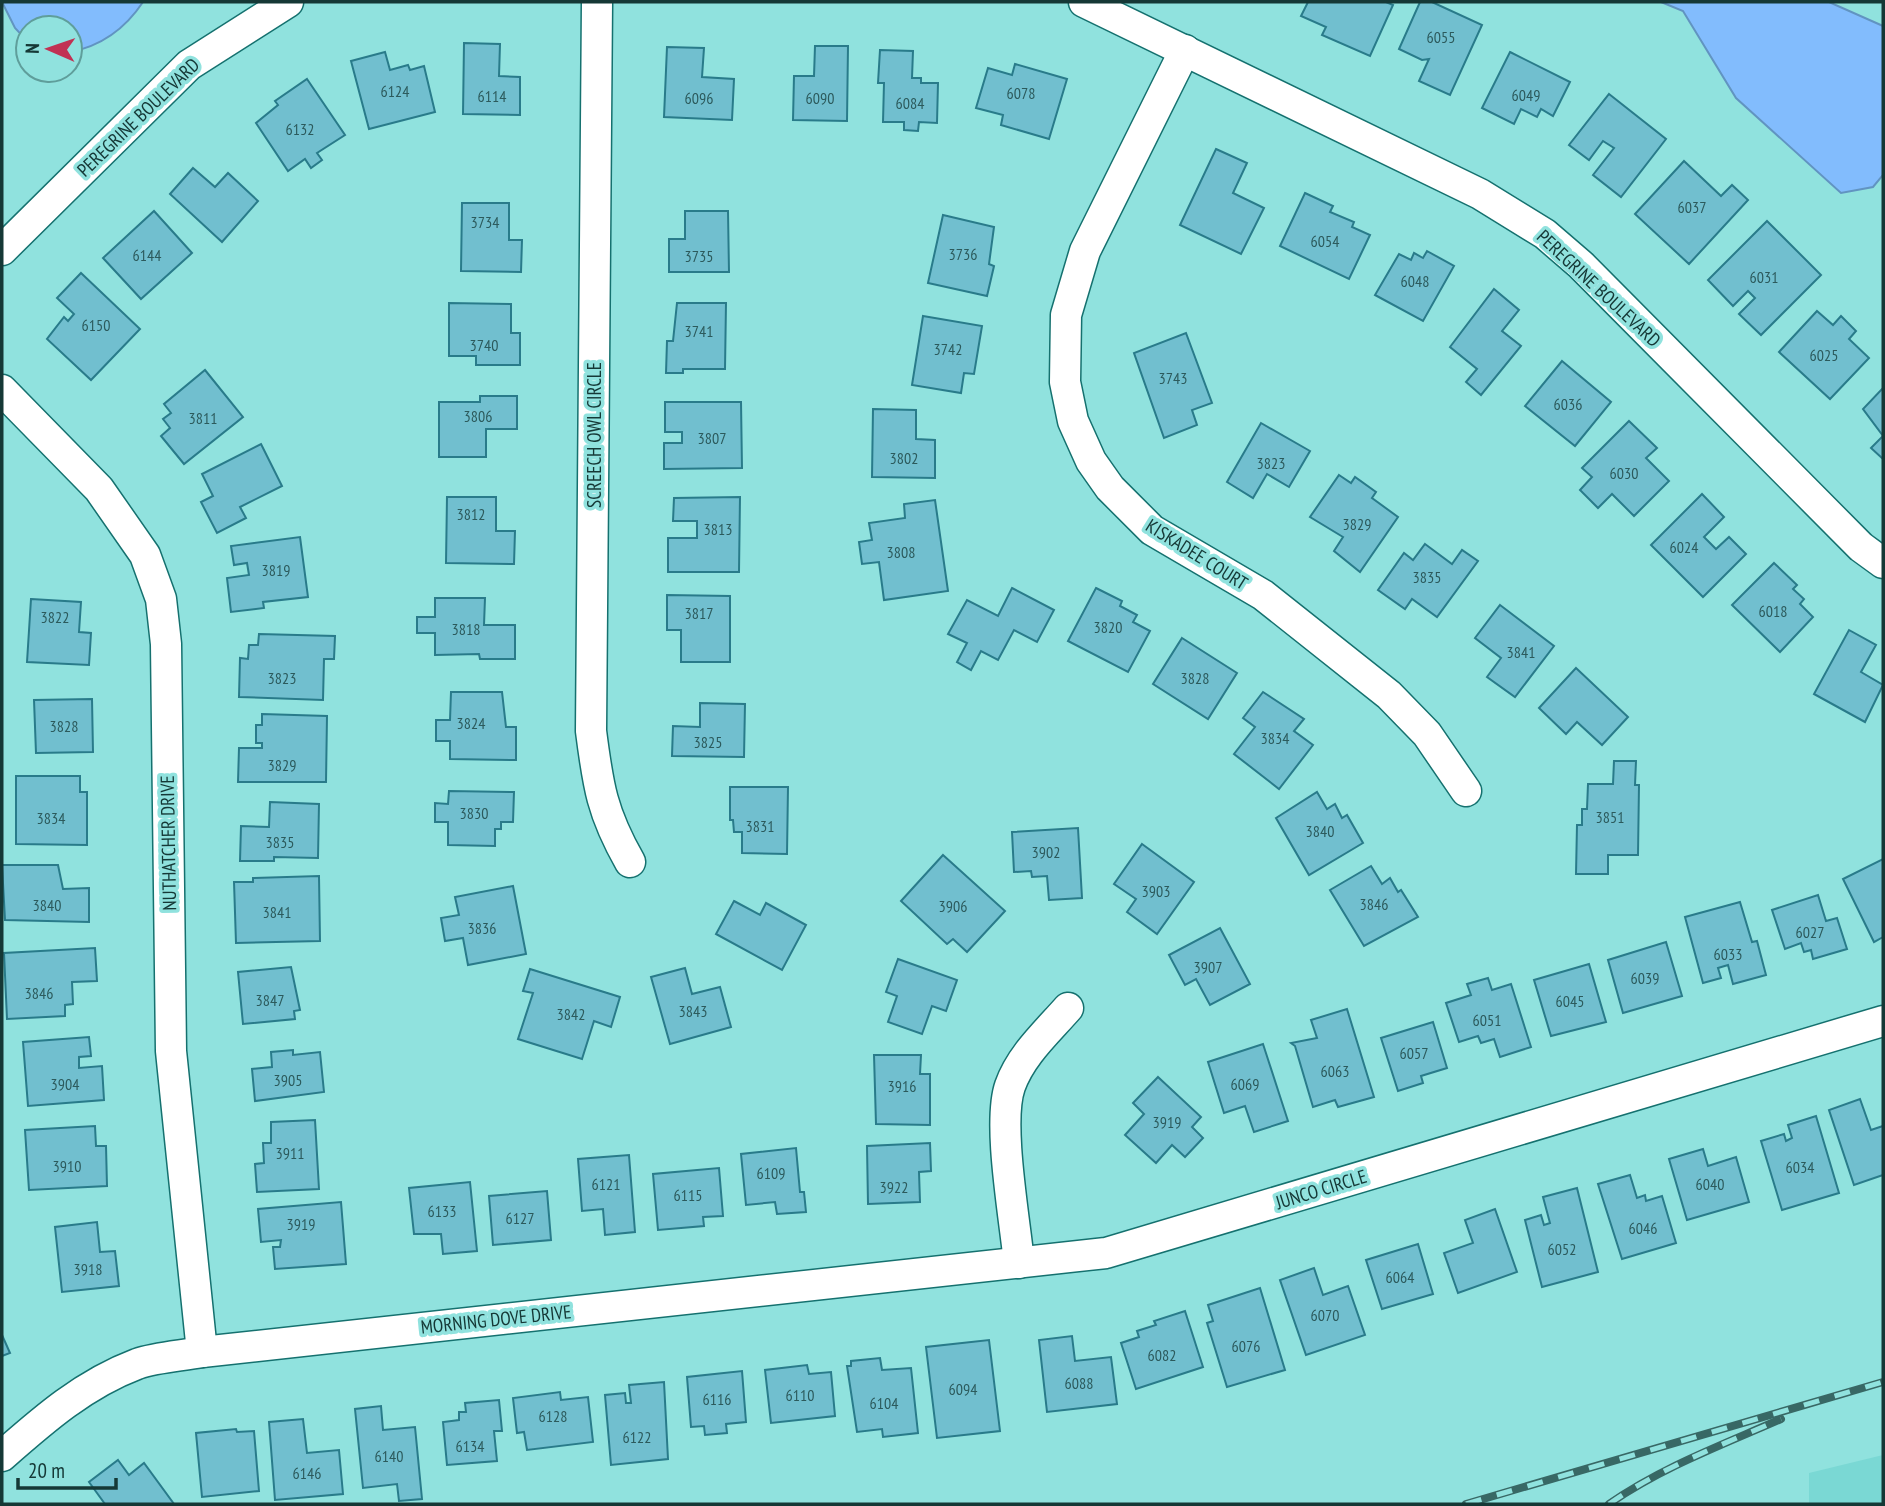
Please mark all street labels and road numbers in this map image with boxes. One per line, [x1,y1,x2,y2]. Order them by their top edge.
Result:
street label: PEREGRINE BOULEVARD [72,53,204,181]
street label: PEREGRINE BOULEVARD [1532,224,1666,352]
street label: SCREECH OWL CIRCLE [582,362,606,508]
street label: KISKADEE COURT [1142,513,1253,595]
street label: NUTHATCHER DRIVE [155,775,181,911]
street label: JUNCO CIRCLE [1272,1164,1369,1214]
street label: MORNING DOVE DRIVE [419,1299,573,1339]

